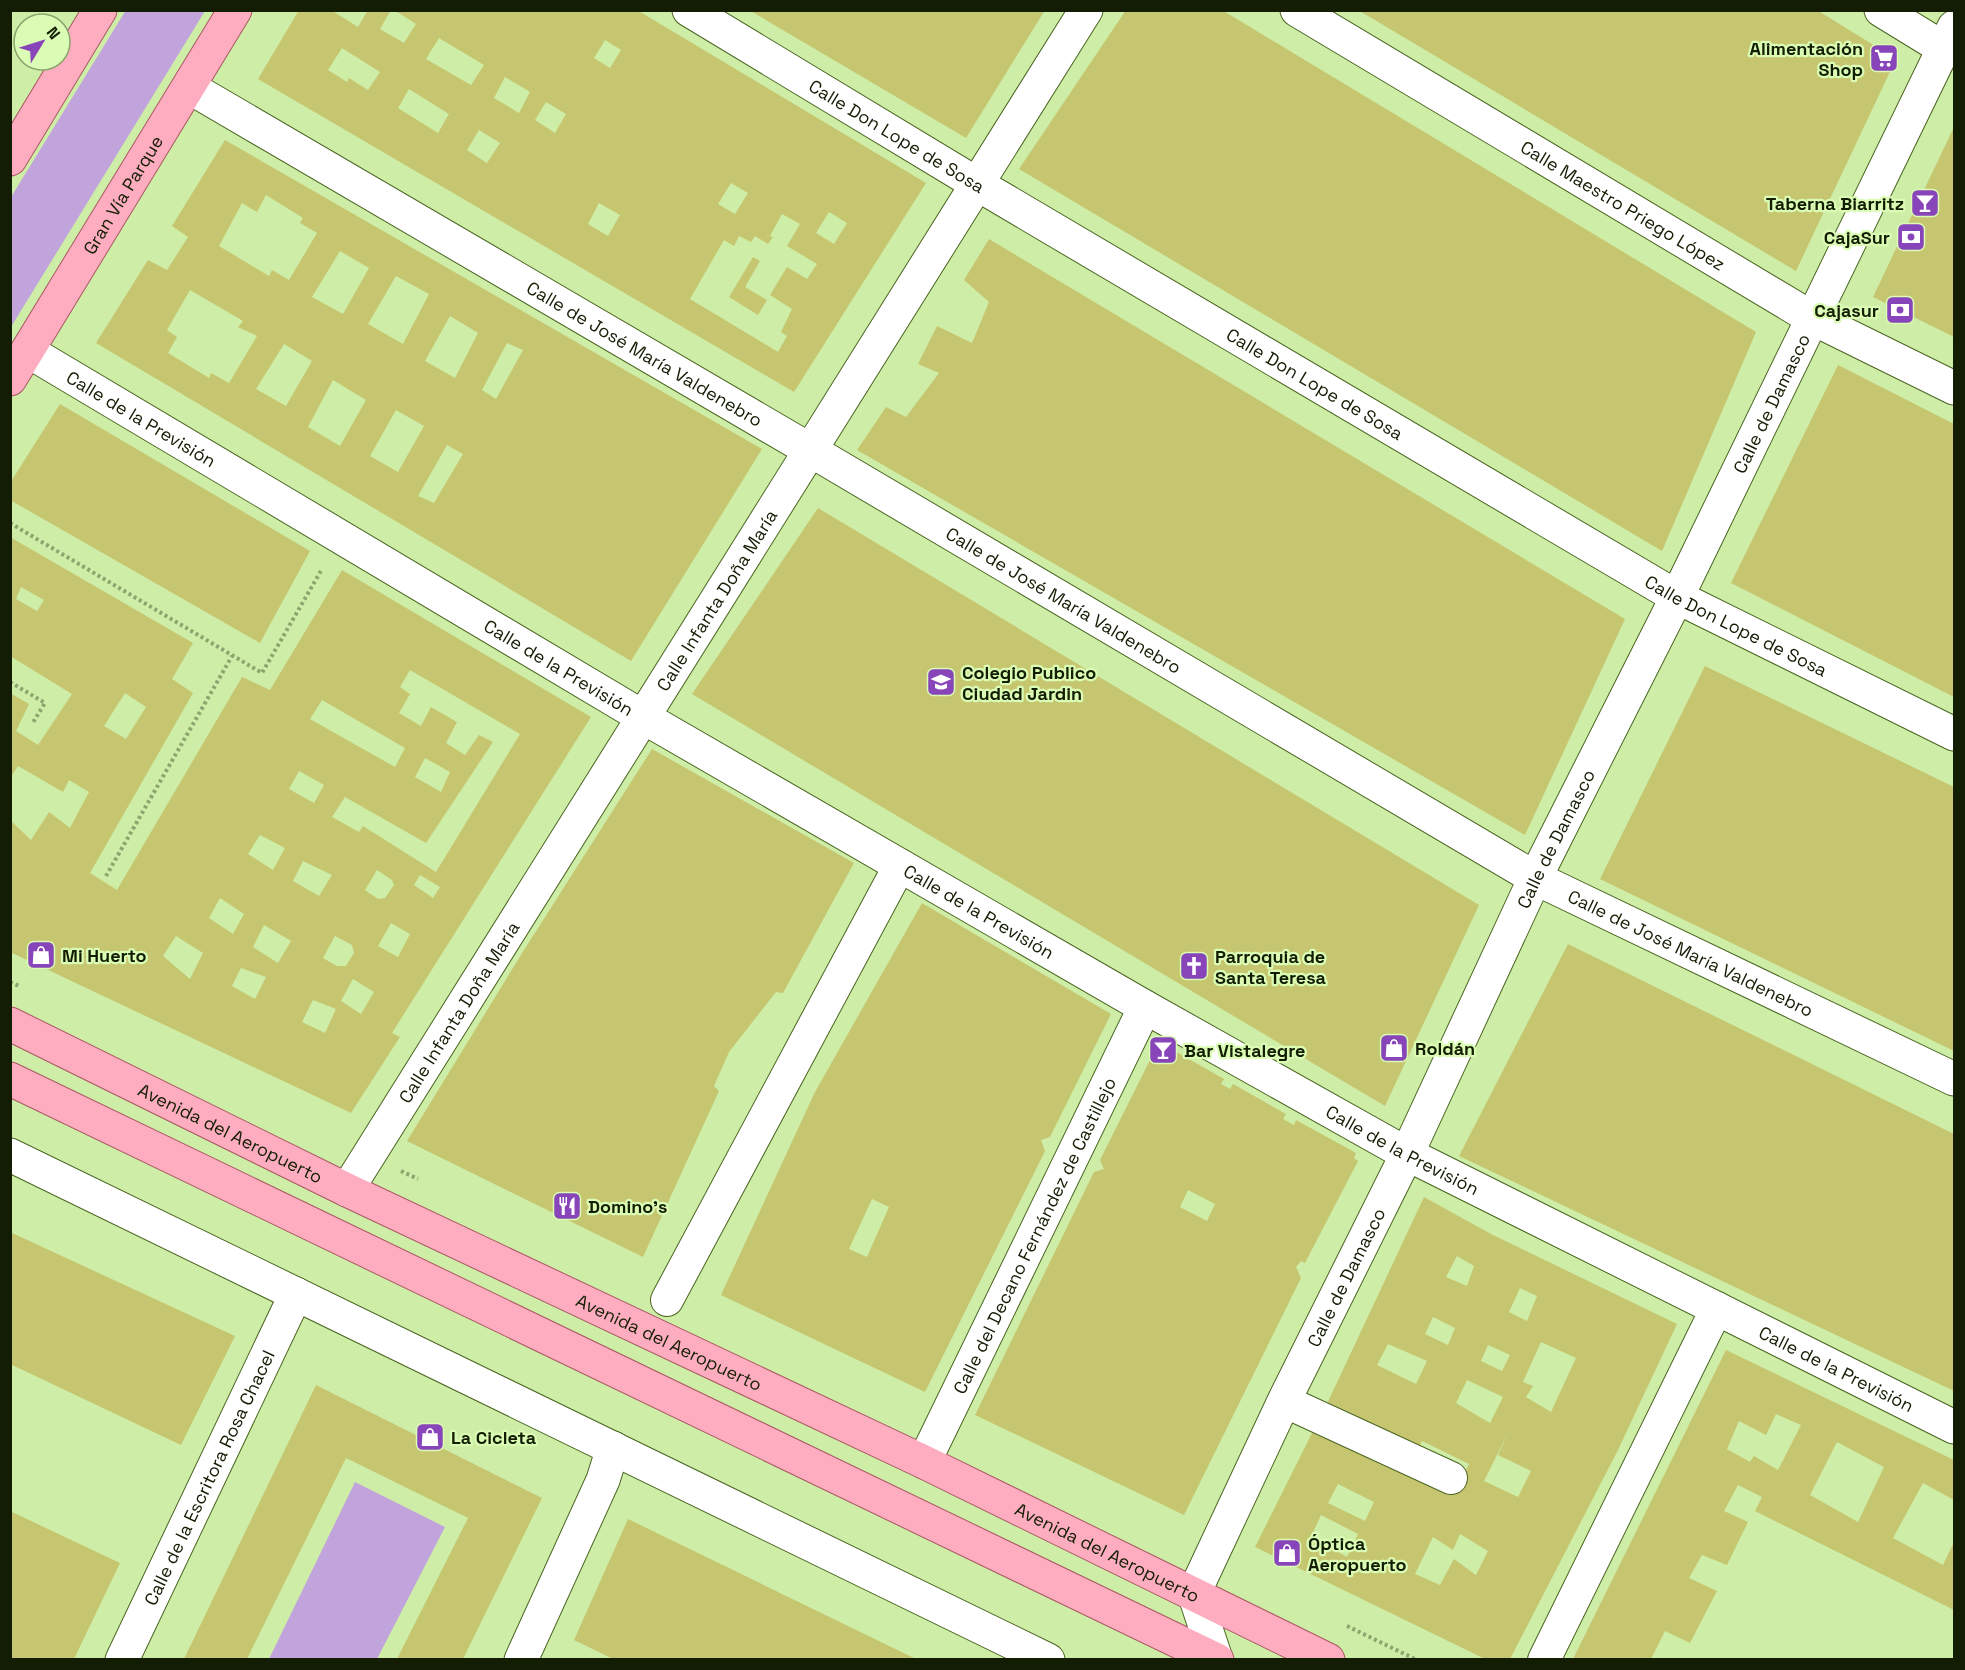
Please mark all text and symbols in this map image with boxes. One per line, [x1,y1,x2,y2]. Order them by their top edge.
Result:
north arrow [12,12,72,72]
text: N [42,22,65,44]
place label: Alimentación Shop [1750,37,1863,81]
supermarket icon: Alimentación Shop [1868,42,1900,74]
street label: Calle Don Lope de Sosa [805,74,989,198]
street label: Gran Vía Parque [77,131,168,258]
street label: Calle Maestro Priego López [1517,135,1730,275]
bar icon: Taberna Biarritz [1909,187,1941,219]
place label: Taberna Biarritz [1766,192,1904,215]
bank icon: CajaSur [1895,221,1927,253]
place label: CajaSur [1824,226,1890,249]
street label: Calle de José María Valdenebro [523,276,767,431]
bank icon: Cajasur [1884,294,1916,326]
place label: Cajasur [1814,299,1879,322]
street label: Calle Don Lope de Sosa [1222,322,1408,445]
street label: Calle de Damasco [1727,330,1815,477]
street label: Calle de la Previsión [62,365,220,472]
street label: Calle Infanta Doña María [651,505,782,695]
street label: Calle de José María Valdenebro [942,521,1186,678]
street label: Calle Don Lope de Sosa [1641,569,1831,681]
street label: Calle de la Previsión [480,614,638,720]
place label: Colegio Publico Ciudad Jardin [962,661,1096,705]
school or university icon: Colegio Publico Ciudad Jardin [925,666,957,698]
street label: Calle de Damasco [1511,765,1600,912]
street label: Calle de la Previsión [900,859,1059,964]
street label: Calle de José María Valdenebro [1564,884,1817,1021]
street label: Calle Infanta Doña María [393,917,524,1107]
shop icon: Mi Huerto [25,939,57,971]
place label: Mi Huerto [62,944,147,967]
place label: Parroquia de Santa Teresa [1215,945,1327,989]
church icon: Parroquia de Santa Teresa [1178,950,1210,982]
shop icon: Roldán [1378,1032,1410,1064]
bar icon: Bar Vistalegre [1147,1034,1179,1066]
place label: Roldán [1415,1037,1475,1060]
place label: Bar Vistalegre [1184,1039,1305,1062]
street label: Calle del Decano Fernández de Castillejo [947,1073,1121,1397]
street label: Avenida del Aeropuerto [135,1078,327,1188]
street label: Calle de la Previsión [1322,1099,1483,1200]
restaurant icon: Domino's [551,1190,583,1222]
place label: Domino's [588,1195,667,1218]
street label: Calle de Damasco [1301,1204,1390,1350]
street label: Avenida del Aeropuerto [573,1288,766,1396]
street label: Calle de la Previsión [1755,1320,1918,1417]
street label: Calle de la Escritora Rosa Chacel [138,1346,279,1609]
shop icon: La Cicleta [414,1421,446,1453]
place label: La Cicleta [451,1426,537,1449]
street label: Avenida del Aeropuerto [1011,1497,1204,1607]
place label: Óptica Aeropuerto [1308,1532,1407,1576]
shop icon: Óptica Aeropuerto [1271,1537,1303,1569]

